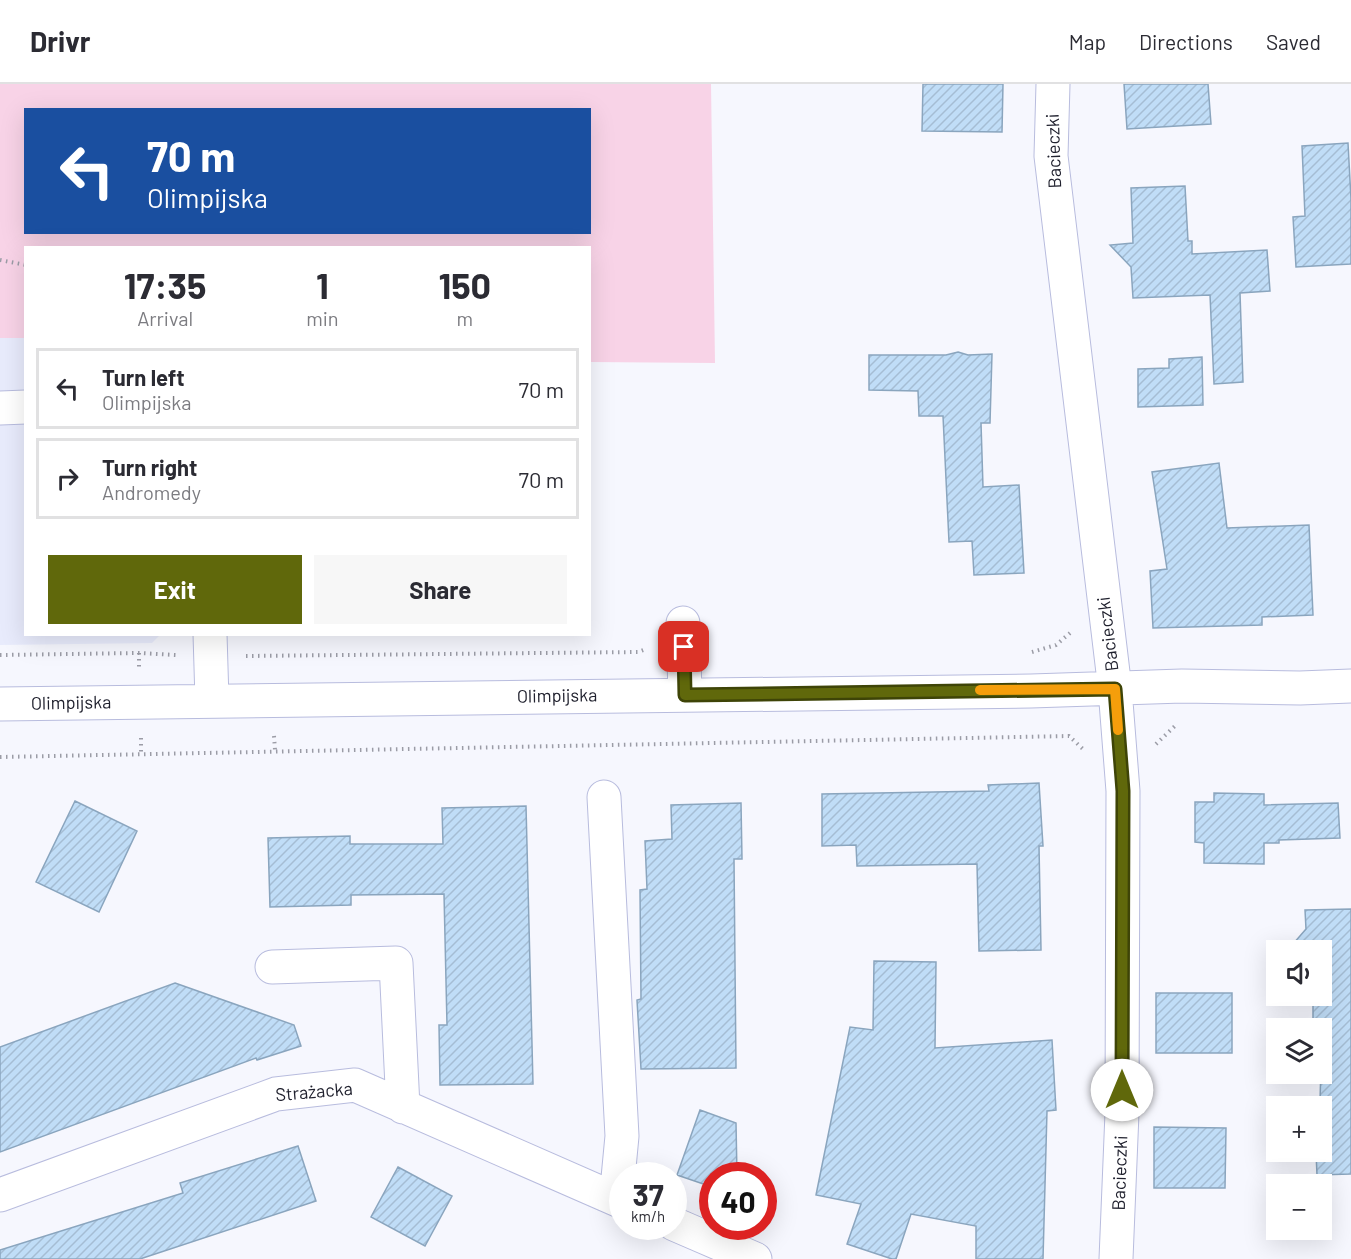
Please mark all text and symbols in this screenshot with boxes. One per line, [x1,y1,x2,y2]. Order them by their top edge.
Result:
text: Drivr [30,24,90,58]
text: Map [1069,29,1106,54]
text: Directions [1139,29,1233,54]
text: Saved [1266,29,1321,54]
street label: Bacieczki [1041,113,1065,189]
text: 70 m [147,130,235,180]
icon: left [48,132,126,210]
text: Olimpijska [147,181,268,213]
text: 17:35 [124,263,206,306]
text: 1 [316,263,329,306]
text: 150 [438,263,491,306]
text: Arrival [137,306,193,330]
text: min [306,306,339,330]
text: m [457,306,473,330]
text: Turn left [102,364,185,390]
icon: left [51,372,84,405]
text: 70 m [519,376,564,402]
text: Olimpijska [102,390,191,414]
text: Turn right [102,454,197,480]
icon: right [51,462,84,495]
text: 70 m [519,466,564,492]
text: Andromedy [102,480,201,504]
button: Exit [48,555,302,624]
button: Share [314,555,567,624]
street label: Bacieczki [1092,596,1122,673]
pin [658,621,709,672]
icon: arrive [667,630,700,663]
street label: Olimpijska [517,683,597,707]
street label: Olimpijska [31,690,111,714]
map controls [1266,940,1332,1240]
button: sound [1266,940,1332,1006]
button: layers [1266,1018,1332,1084]
position arrow [1090,1058,1154,1122]
street label: Strażacka [274,1077,353,1105]
button: + [1266,1096,1332,1162]
street label: Bacieczki [1107,1135,1131,1211]
speed limit sign: 40 [699,1162,777,1240]
button: − [1266,1174,1332,1240]
text: 37 [632,1176,664,1212]
text: km/h [631,1207,665,1225]

